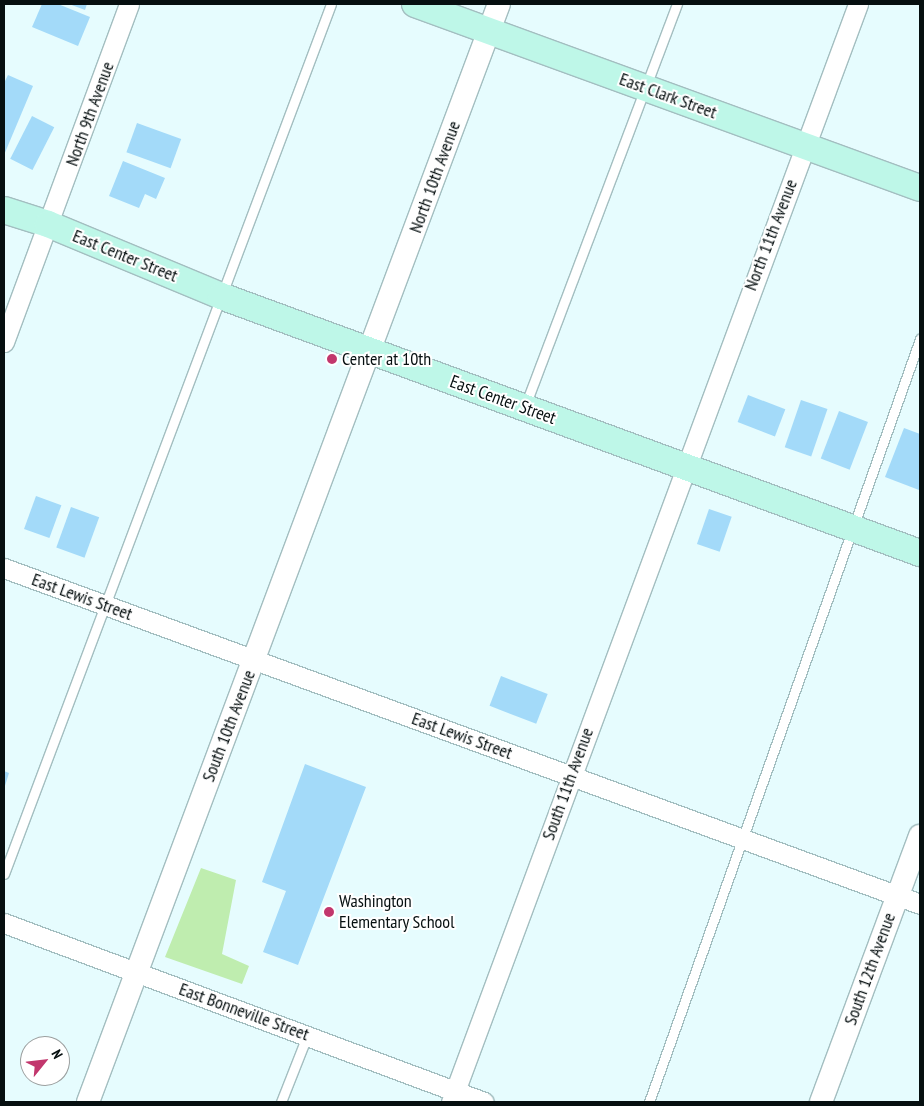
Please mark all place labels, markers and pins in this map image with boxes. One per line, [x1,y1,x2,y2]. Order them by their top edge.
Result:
place label: Center at 10th [342,348,431,370]
marker: Center at 10th [326,353,338,365]
place label: Washington Elementary School [339,891,455,934]
marker: Washington Elementary School [323,906,335,918]

